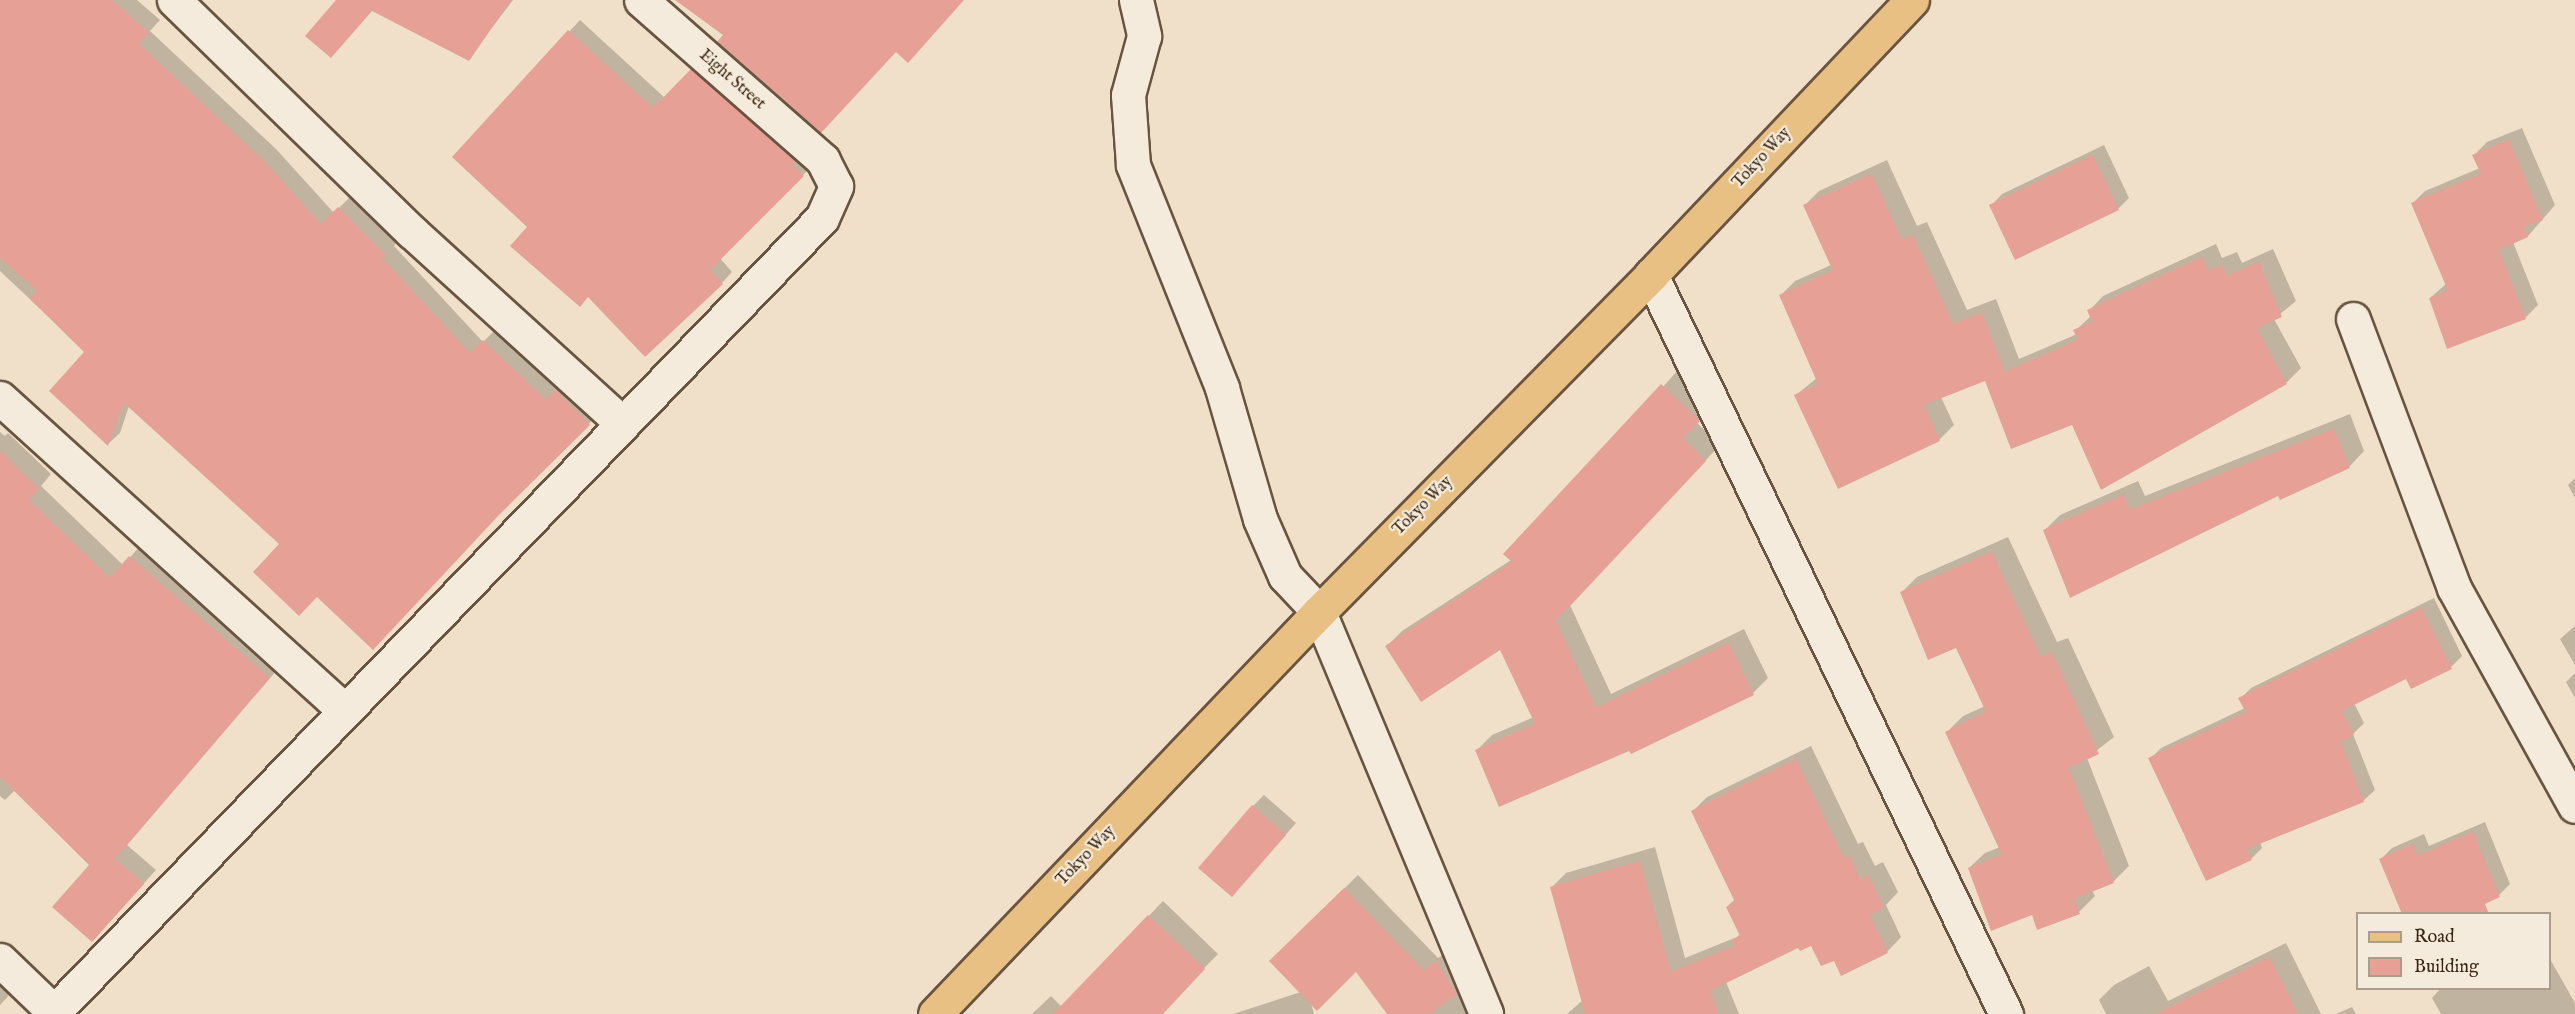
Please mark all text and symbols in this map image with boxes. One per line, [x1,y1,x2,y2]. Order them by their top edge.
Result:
street label: Eight Street [695,46,769,114]
street label: Tokyo Way [1729,124,1795,192]
street label: Tokyo Way [1389,472,1457,540]
street label: Tokyo Way [1053,822,1119,890]
legend [2356,912,2551,990]
text: Road [2414,926,2455,949]
text: Building [2414,956,2479,979]

